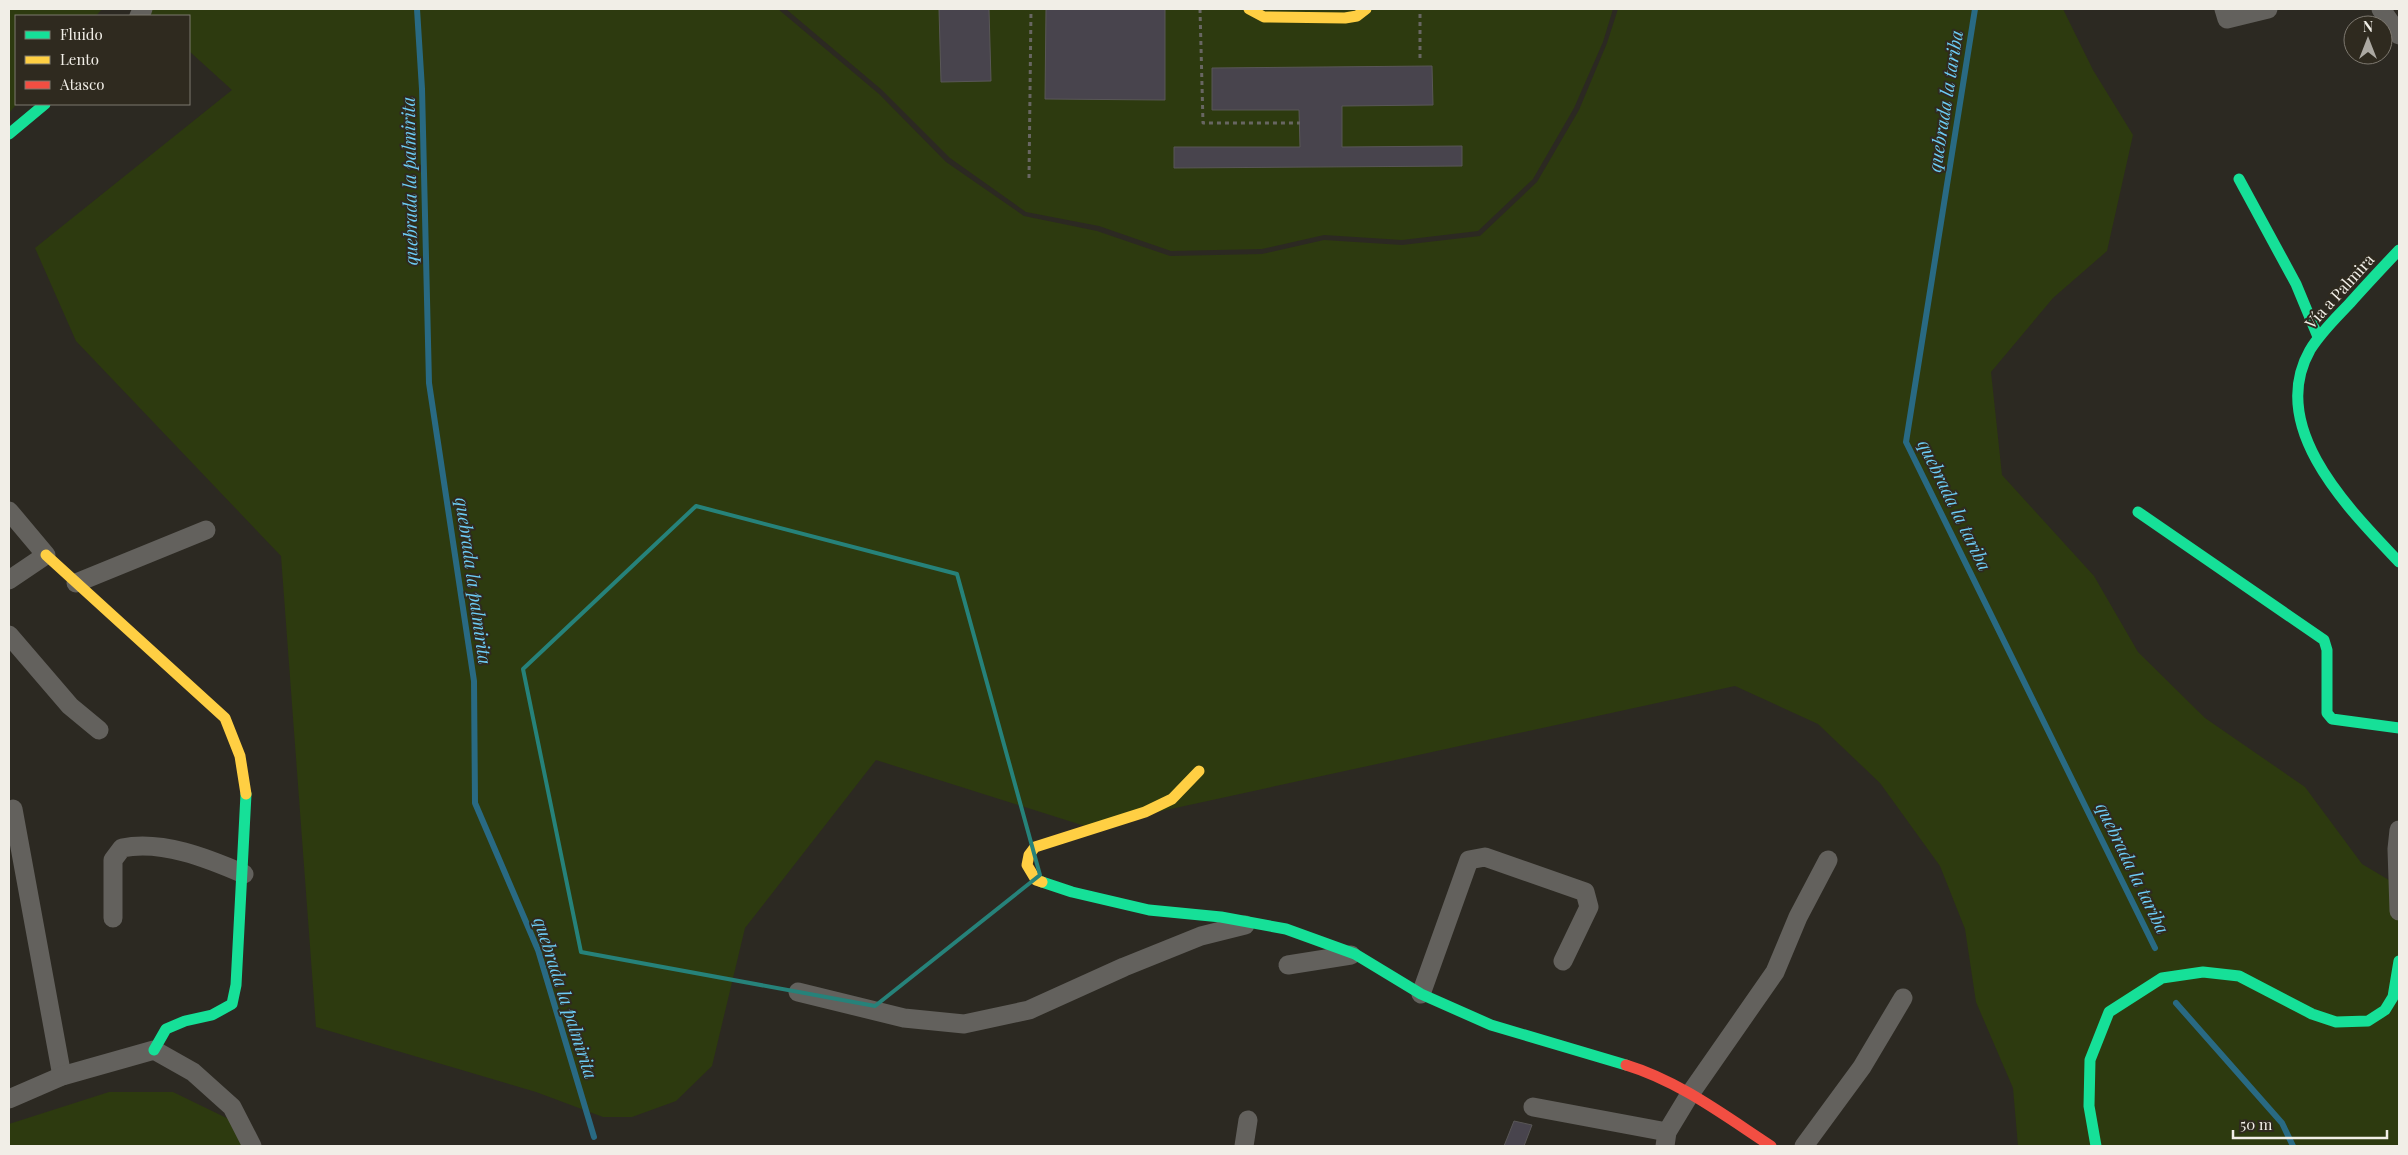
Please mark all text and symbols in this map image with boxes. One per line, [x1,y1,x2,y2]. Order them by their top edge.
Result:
legend [15,15,190,105]
north arrow [2343,15,2393,65]
text: N [2363,17,2373,36]
text: Fluido [60,24,103,44]
water label: quebrada la tariba [1922,28,1968,174]
text: Lento [60,49,99,69]
text: Atasco [59,74,104,94]
water label: quebrada la palmirita [396,97,422,265]
street label: Vía a Palmira [2299,249,2378,334]
water label: quebrada la tariba [1913,435,1997,575]
water label: quebrada la palmirita [450,496,498,666]
water label: quebrada la tariba [2091,798,2175,938]
water label: quebrada la palmirita [529,914,603,1082]
scale bar [2233,1108,2387,1140]
text: 50 m [2240,1114,2273,1134]

